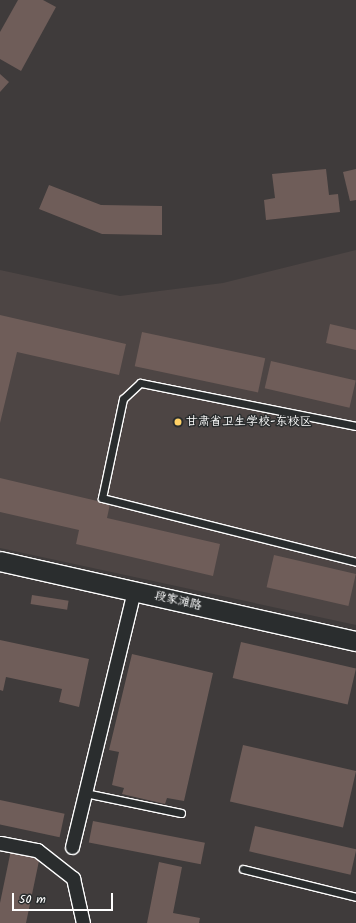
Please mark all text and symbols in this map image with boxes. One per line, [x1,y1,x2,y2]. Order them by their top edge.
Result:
place label: 甘肃省卫生学校-东校区 [186,415,312,429]
marker: 甘肃省卫生学校-东校区 [173,417,183,427]
street label: 段家滩路 [153,589,203,613]
scale bar [14,885,115,911]
text: 50 m [19,890,46,909]

